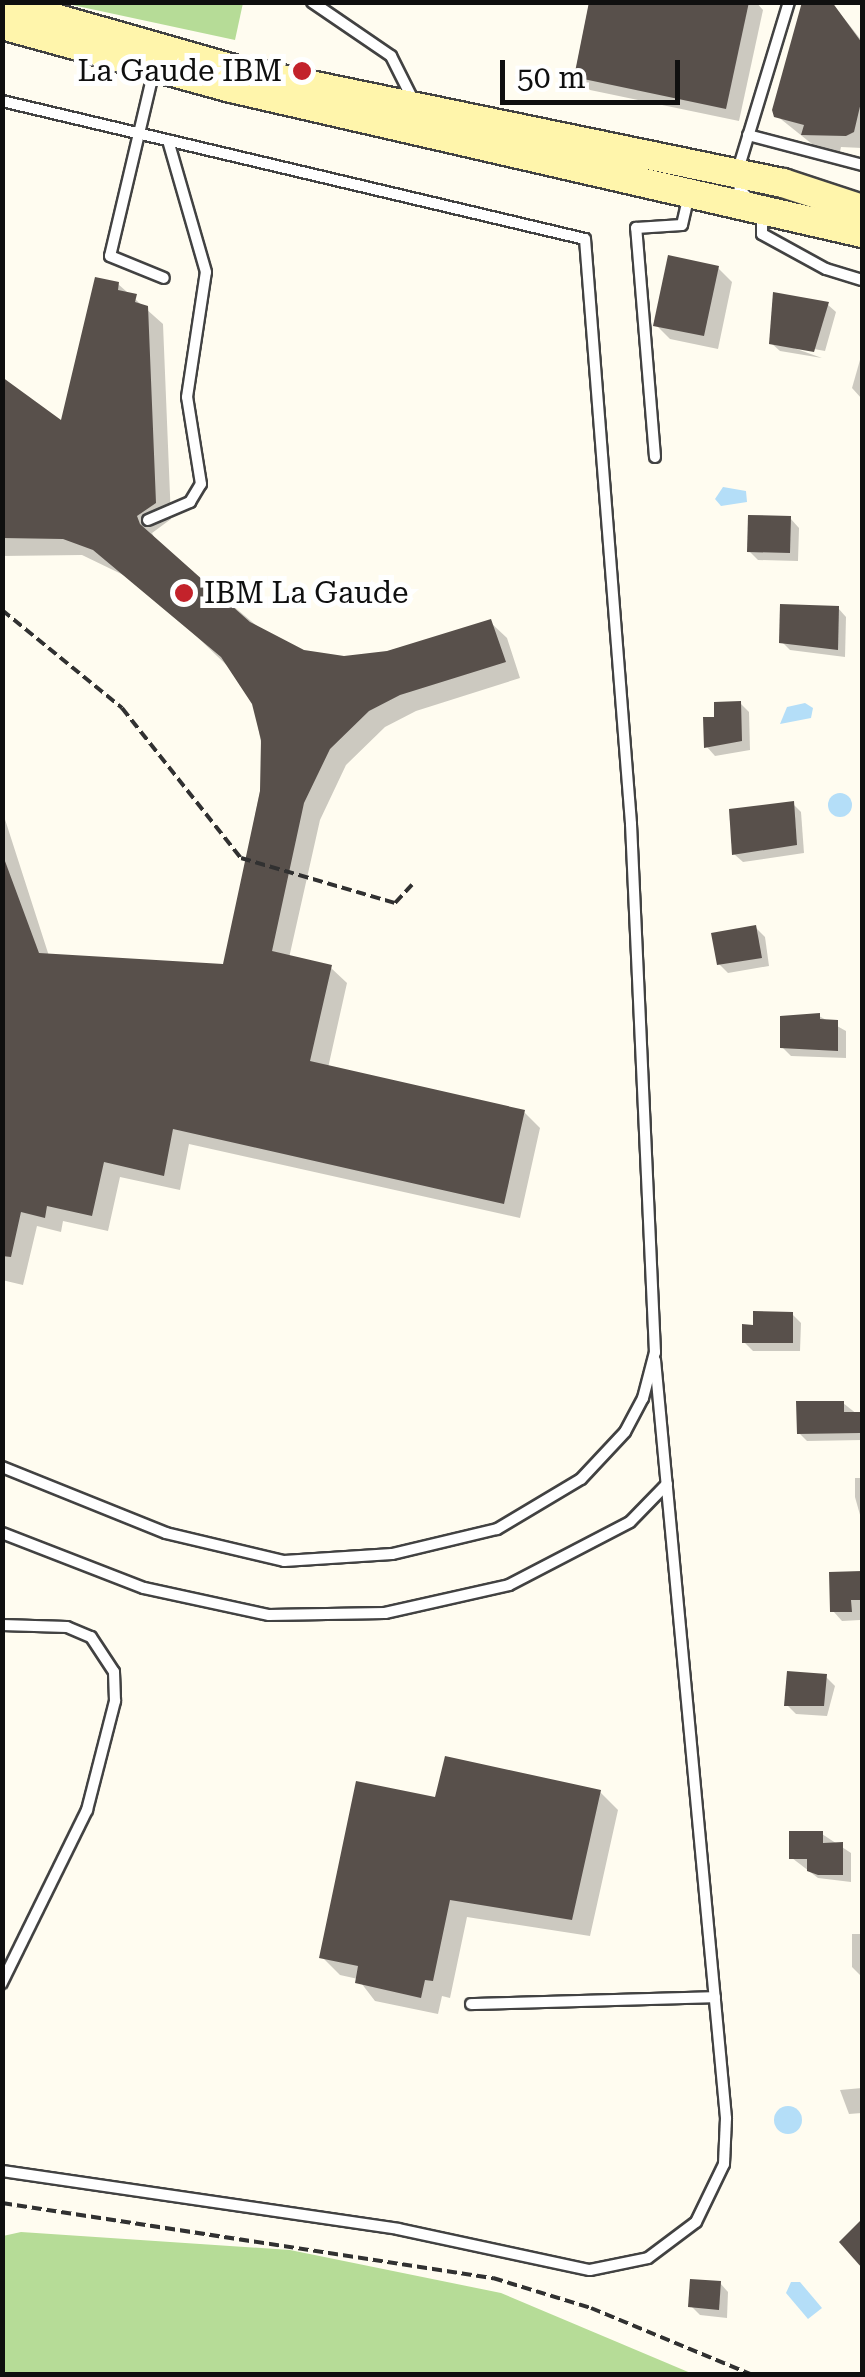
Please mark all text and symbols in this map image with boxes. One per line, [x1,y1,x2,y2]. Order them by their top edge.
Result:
scale bar [505,40,685,102]
place label: La Gaude IBM [77,53,282,89]
marker: La Gaude IBM [291,60,313,82]
text: 50 m [517,60,586,95]
place label: IBM La Gaude [204,575,409,611]
marker: IBM La Gaude [173,582,195,604]

